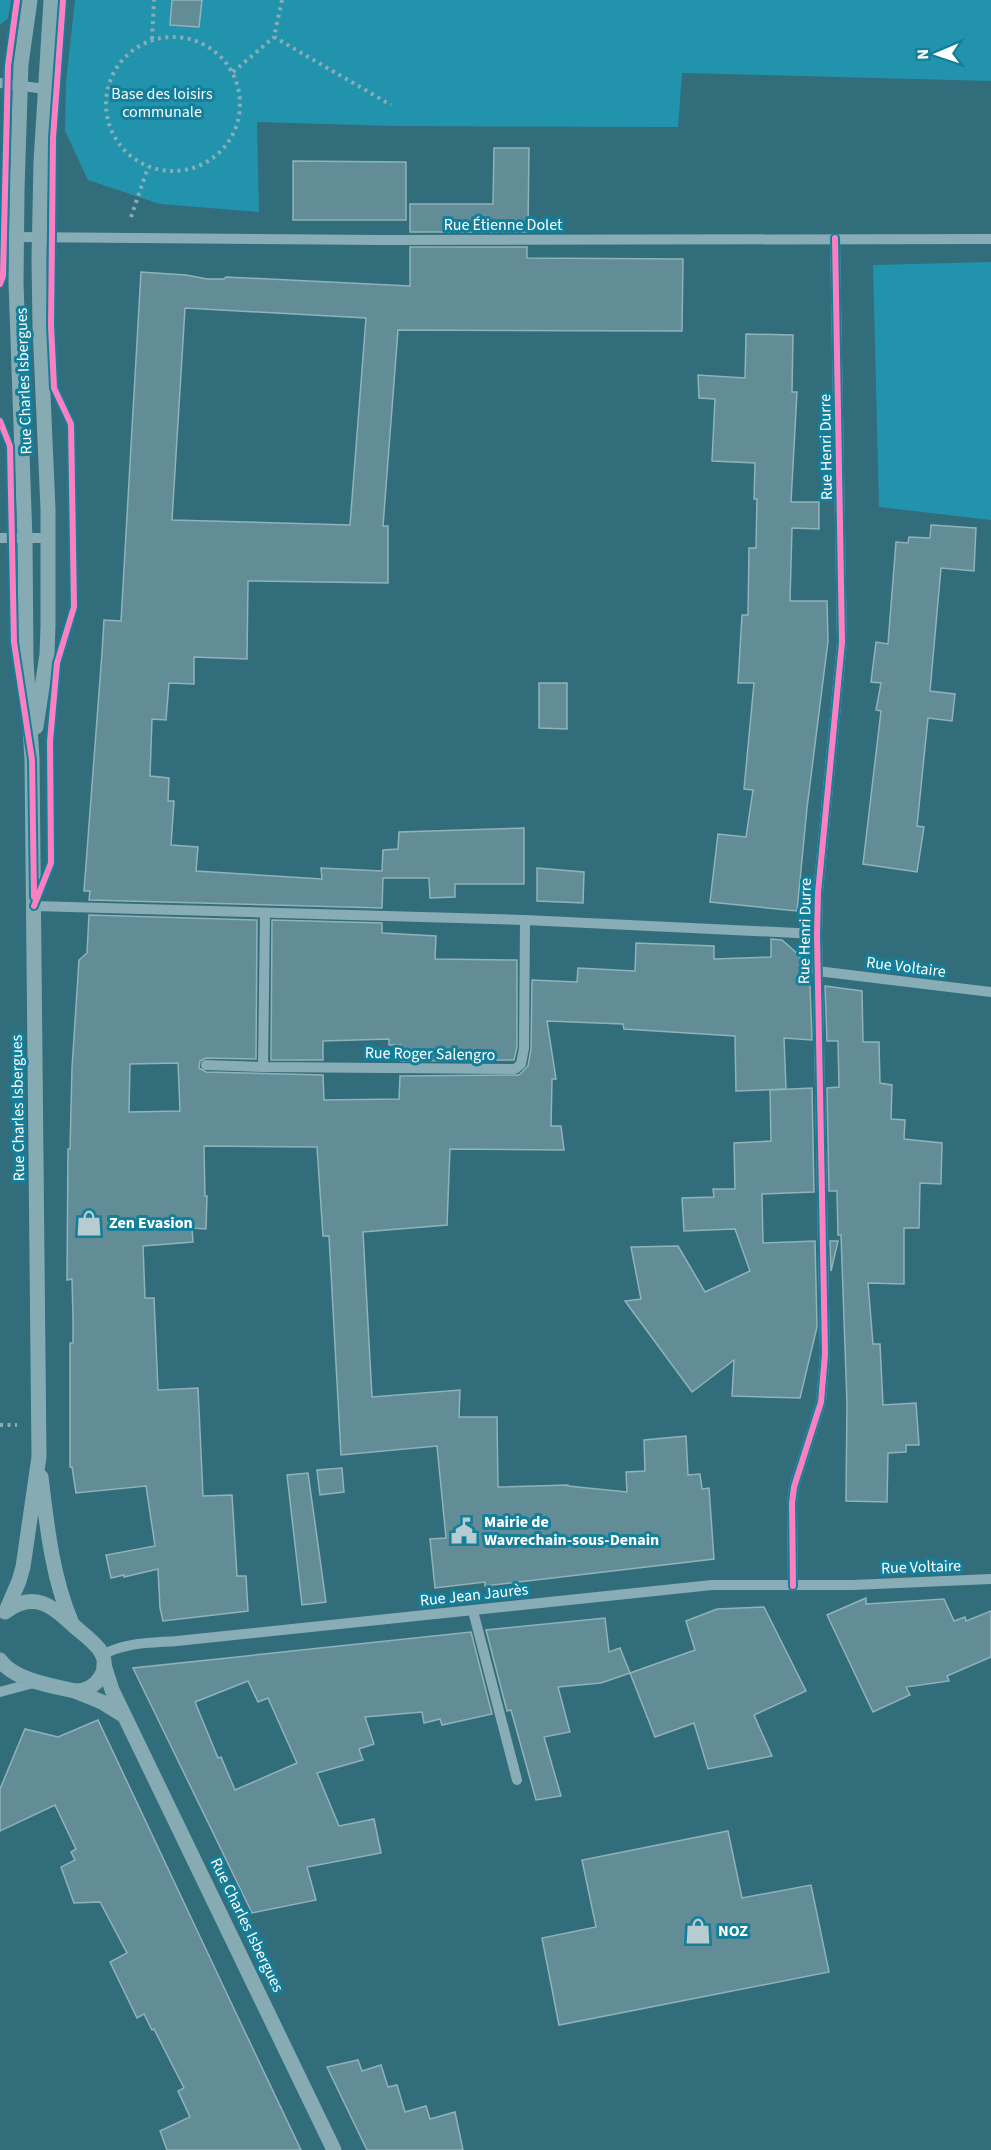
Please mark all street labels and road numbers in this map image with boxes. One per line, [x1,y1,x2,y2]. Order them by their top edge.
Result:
street label: Rue Étienne Dolet [444,214,563,236]
street label: Rue Charles Isbergues [10,307,38,455]
street label: Rue Henri Durre [814,394,838,500]
street label: Rue Henri Durre [793,878,817,984]
street label: Rue Voltaire [865,951,947,983]
street label: Rue Charles Isbergues [6,1034,30,1182]
street label: Rue Roger Salengro [365,1042,495,1066]
street label: Rue Voltaire [881,1555,961,1579]
street label: Rue Jean Jaurès [419,1578,530,1612]
street label: Rue Charles Isbergues [205,1854,289,1996]

